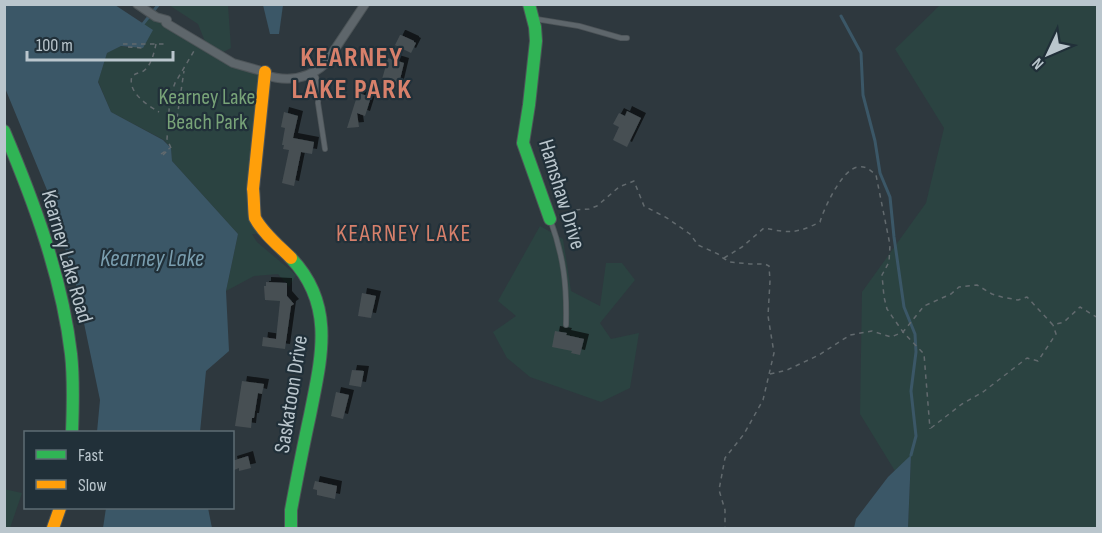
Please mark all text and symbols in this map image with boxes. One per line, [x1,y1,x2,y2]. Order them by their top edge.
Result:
scale bar [27,24,172,62]
north arrow [1018,24,1078,84]
text: 100 m [36,35,73,56]
district label: KEARNEY LAKE PARK [292,41,412,106]
text: N [1028,54,1048,73]
park label: Kearney Lake Beach Park [159,84,255,136]
street label: Hamshaw Drive [532,136,591,253]
street label: Kearney Lake Road [35,187,98,326]
district label: KEARNEY LAKE [336,219,472,248]
water label: Kearney Lake [100,244,204,273]
street label: Saskatoon Drive [269,333,314,455]
legend [24,431,234,509]
text: Fast [78,445,104,466]
text: Slow [78,475,107,496]

